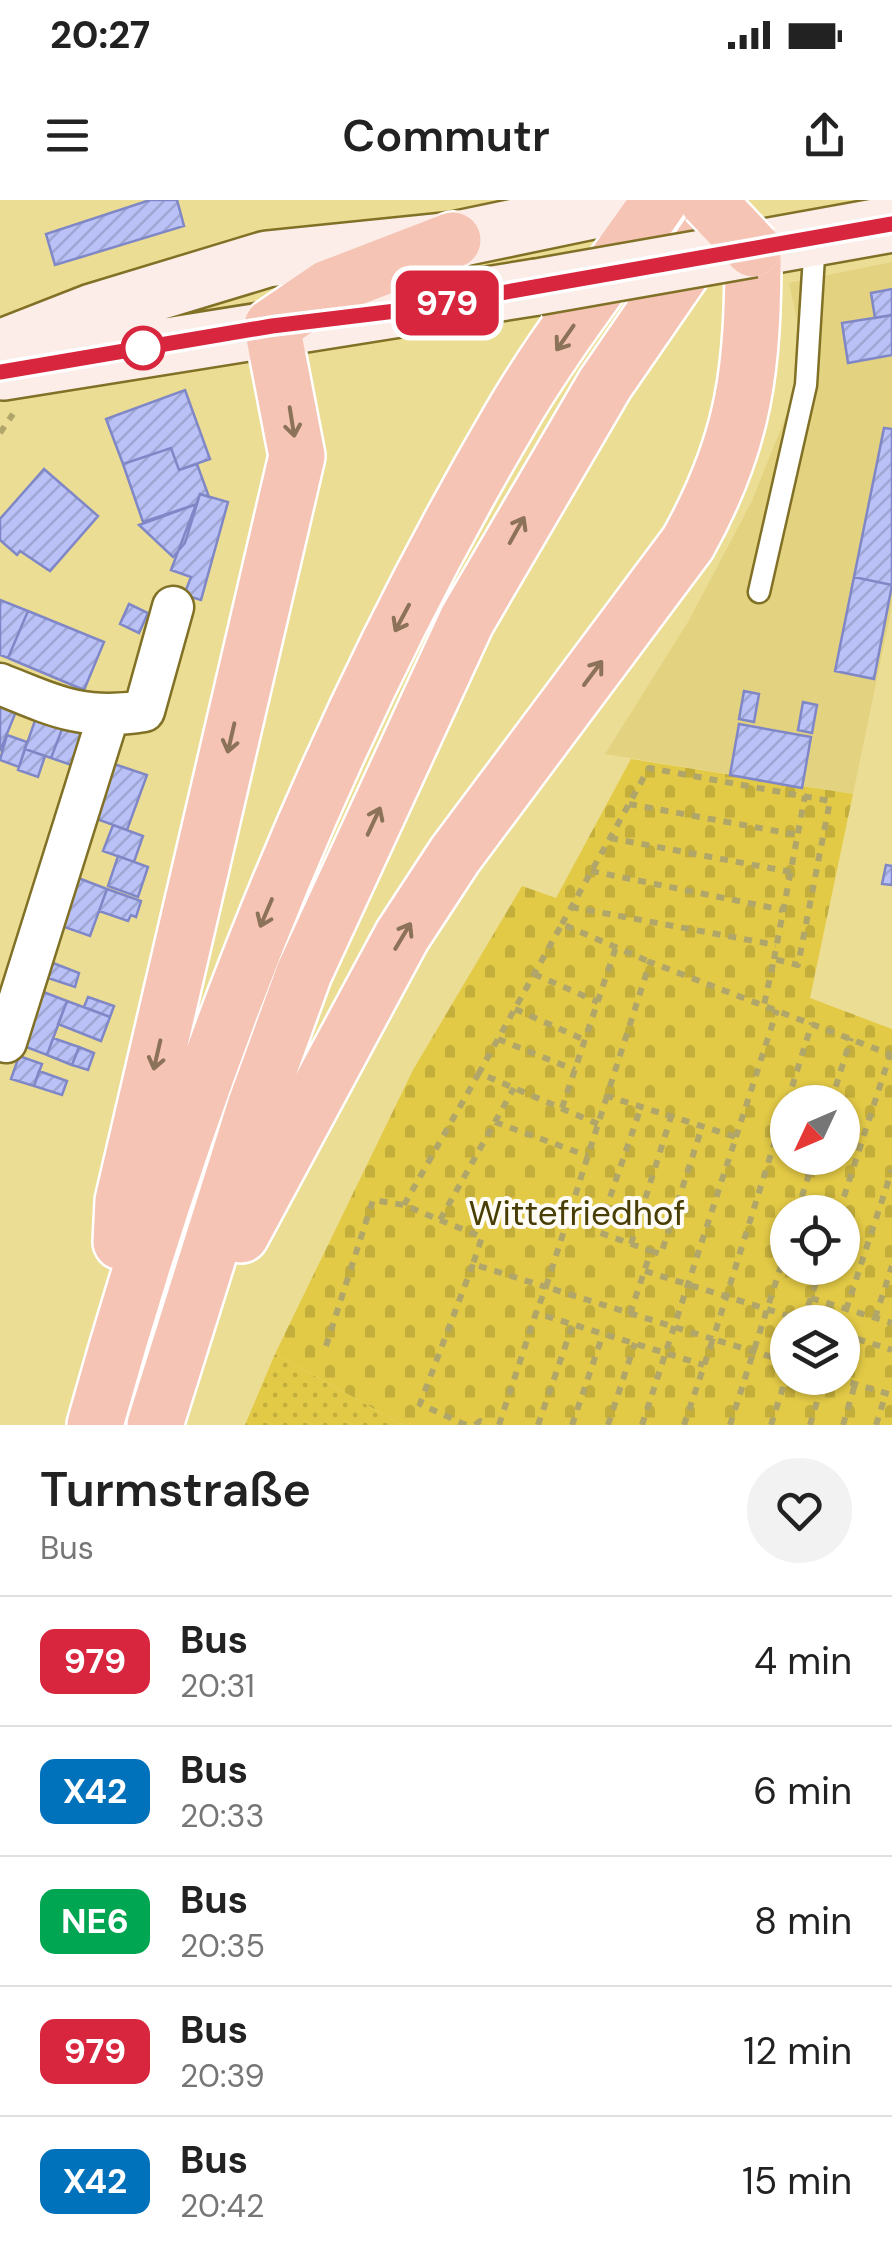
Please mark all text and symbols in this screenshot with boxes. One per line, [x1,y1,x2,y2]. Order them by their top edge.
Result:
text: 20:27 [50,10,150,60]
text: Commutr [342,106,550,165]
icon: menu [40,108,95,163]
icon: share [797,108,852,163]
line badge: 979 [390,270,504,336]
text: 979 [416,280,478,326]
one-way arrow [555,324,576,351]
unlabelled marker [122,327,164,369]
one-way arrow [283,405,302,437]
one-way arrow [508,515,528,545]
one-way arrow [392,603,411,633]
one-way arrow [582,660,603,687]
one-way arrow [221,722,239,754]
one-way arrow [366,807,385,837]
one-way arrow [256,898,274,928]
one-way arrow [393,922,413,951]
one-way arrow [147,1038,165,1070]
north arrow [770,1085,860,1175]
map controls [770,1085,860,1395]
park label: Wittefriedhof [469,1190,685,1236]
button: locate [770,1195,860,1285]
button: layers [770,1305,860,1395]
text: Turmstraße [40,1458,311,1521]
button: heart [747,1458,852,1563]
text: Bus [40,1527,94,1569]
text: Bus [180,1615,248,1665]
text: 4 min [754,1636,852,1686]
text: 979 [64,1638,126,1684]
text: 20:31 [180,1665,255,1707]
text: Bus [180,1745,248,1795]
text: 6 min [753,1766,852,1816]
text: X42 [63,1768,127,1814]
text: 20:33 [180,1795,264,1837]
text: Bus [180,1875,248,1925]
text: 8 min [754,1896,852,1946]
text: NE6 [61,1898,129,1944]
text: 20:35 [180,1925,265,1967]
text: Bus [180,2005,248,2055]
text: 12 min [743,2026,852,2076]
text: 979 [64,2028,126,2074]
text: 20:39 [180,2055,265,2097]
text: Bus [180,2135,248,2185]
text: 15 min [742,2156,852,2206]
text: X42 [63,2158,127,2204]
text: 20:42 [180,2185,264,2227]

